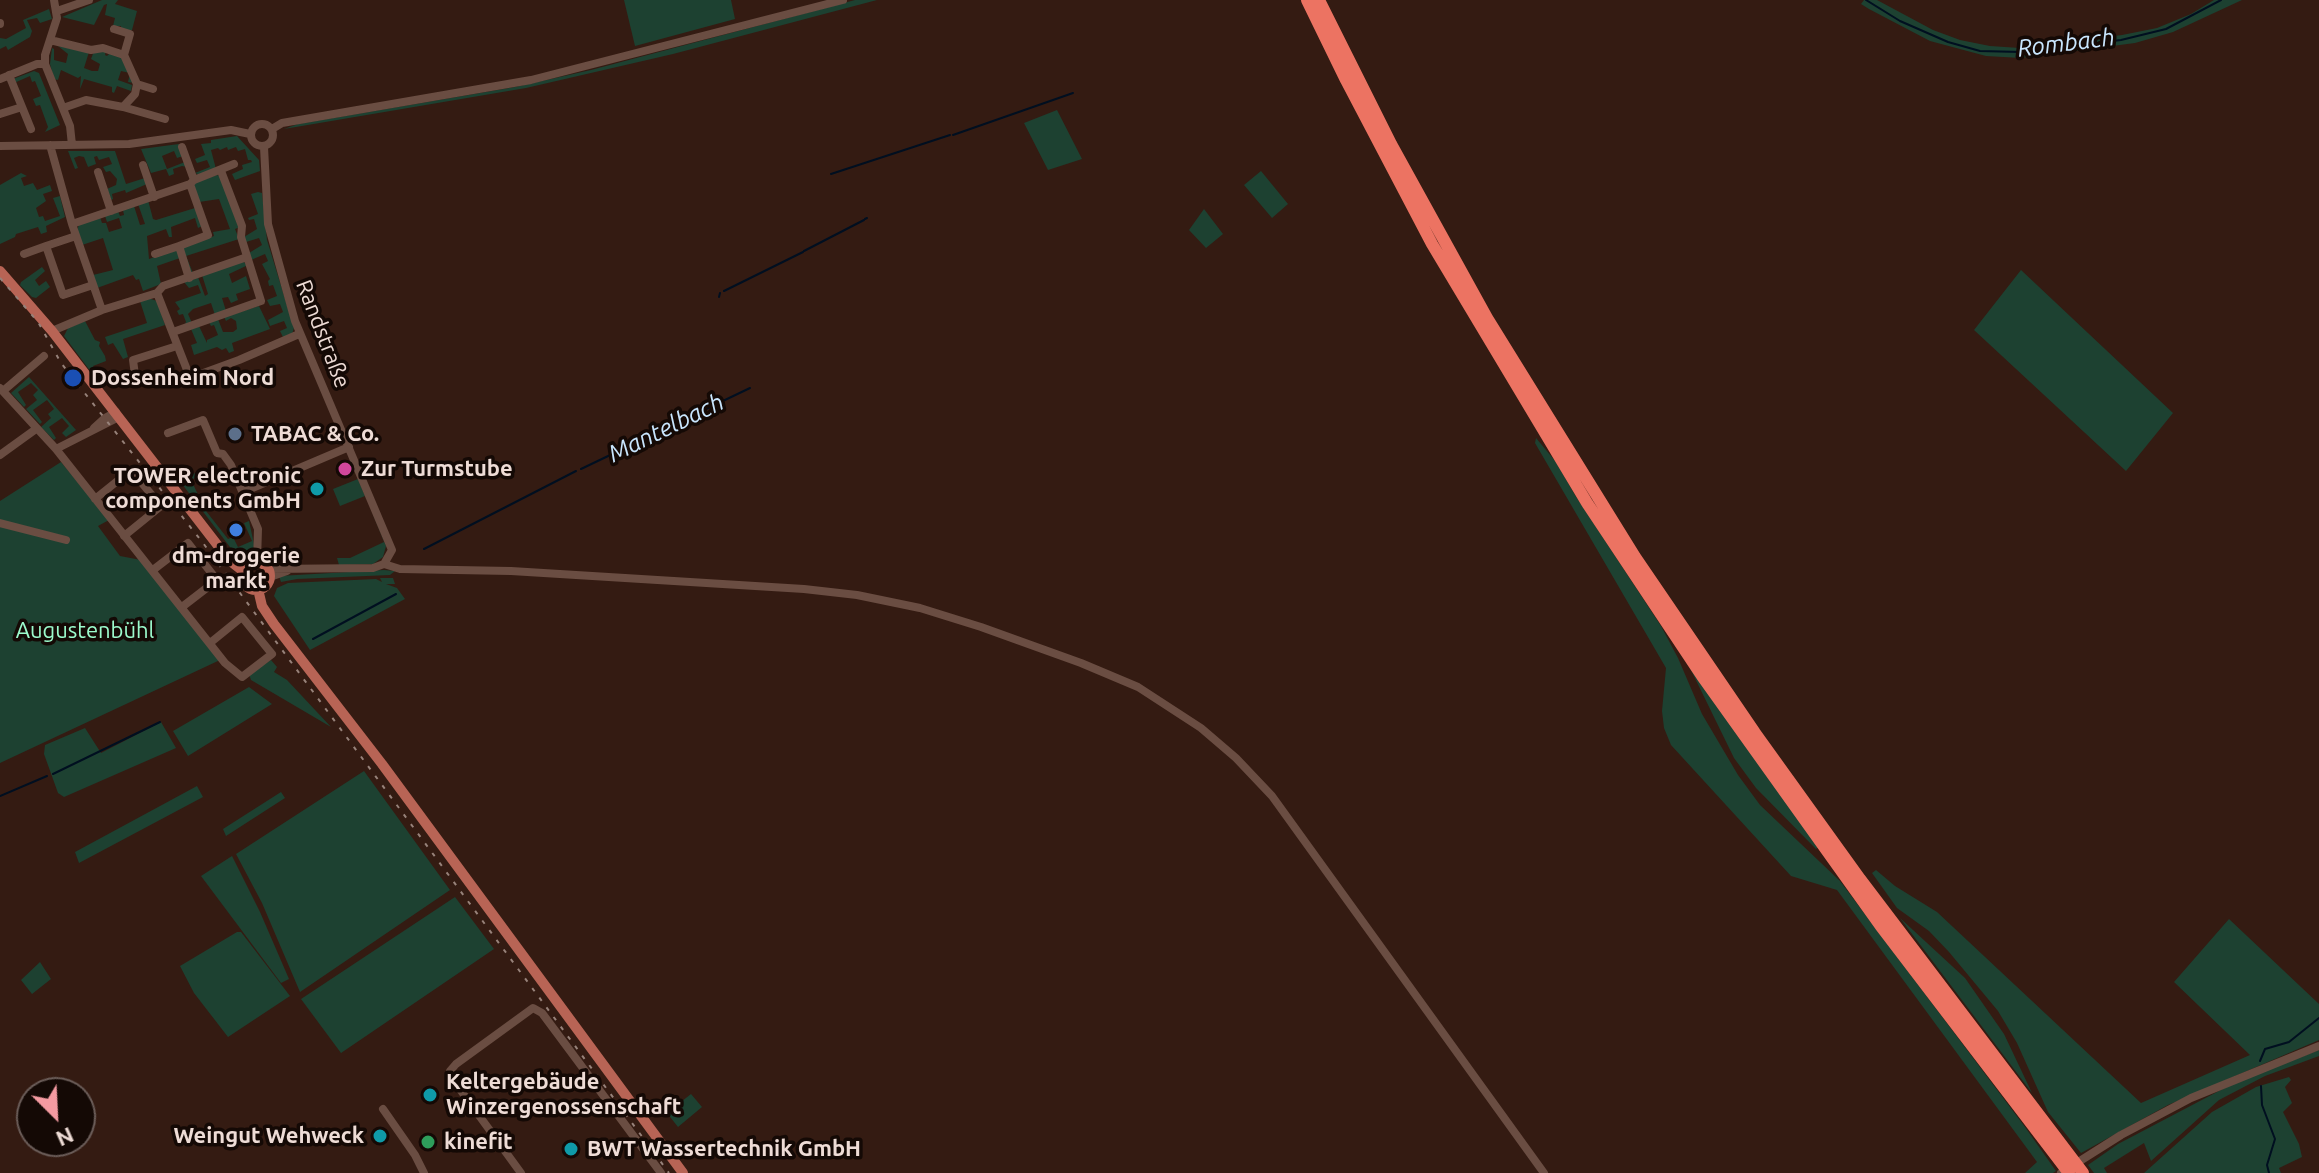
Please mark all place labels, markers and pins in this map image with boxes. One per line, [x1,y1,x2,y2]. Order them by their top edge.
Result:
place label: Dossenheim Nord [91,365,274,391]
marker: Dossenheim Nord [62,367,84,389]
place label: TABAC & Co. [251,421,379,447]
marker: TABAC & Co. [226,425,244,443]
place label: Zur Turmstube [361,456,513,482]
marker: Zur Turmstube [336,460,354,478]
place label: TOWER electronic components GmbH [105,463,301,514]
marker: TOWER electronic components GmbH [308,480,326,498]
marker: dm-drogerie markt [227,521,245,539]
place label: dm-drogerie markt [172,543,300,594]
place label: Keltergebäude Winzergenossenschaft [446,1069,681,1120]
marker: Keltergebäude Winzergenossenschaft [421,1086,439,1104]
place label: Weingut Wehweck [173,1123,364,1149]
marker: Weingut Wehweck [371,1127,389,1145]
place label: kinefit [444,1129,513,1155]
marker: kinefit [419,1133,437,1151]
place label: BWT Wassertechnik GmbH [587,1136,861,1162]
marker: BWT Wassertechnik GmbH [562,1140,580,1158]

